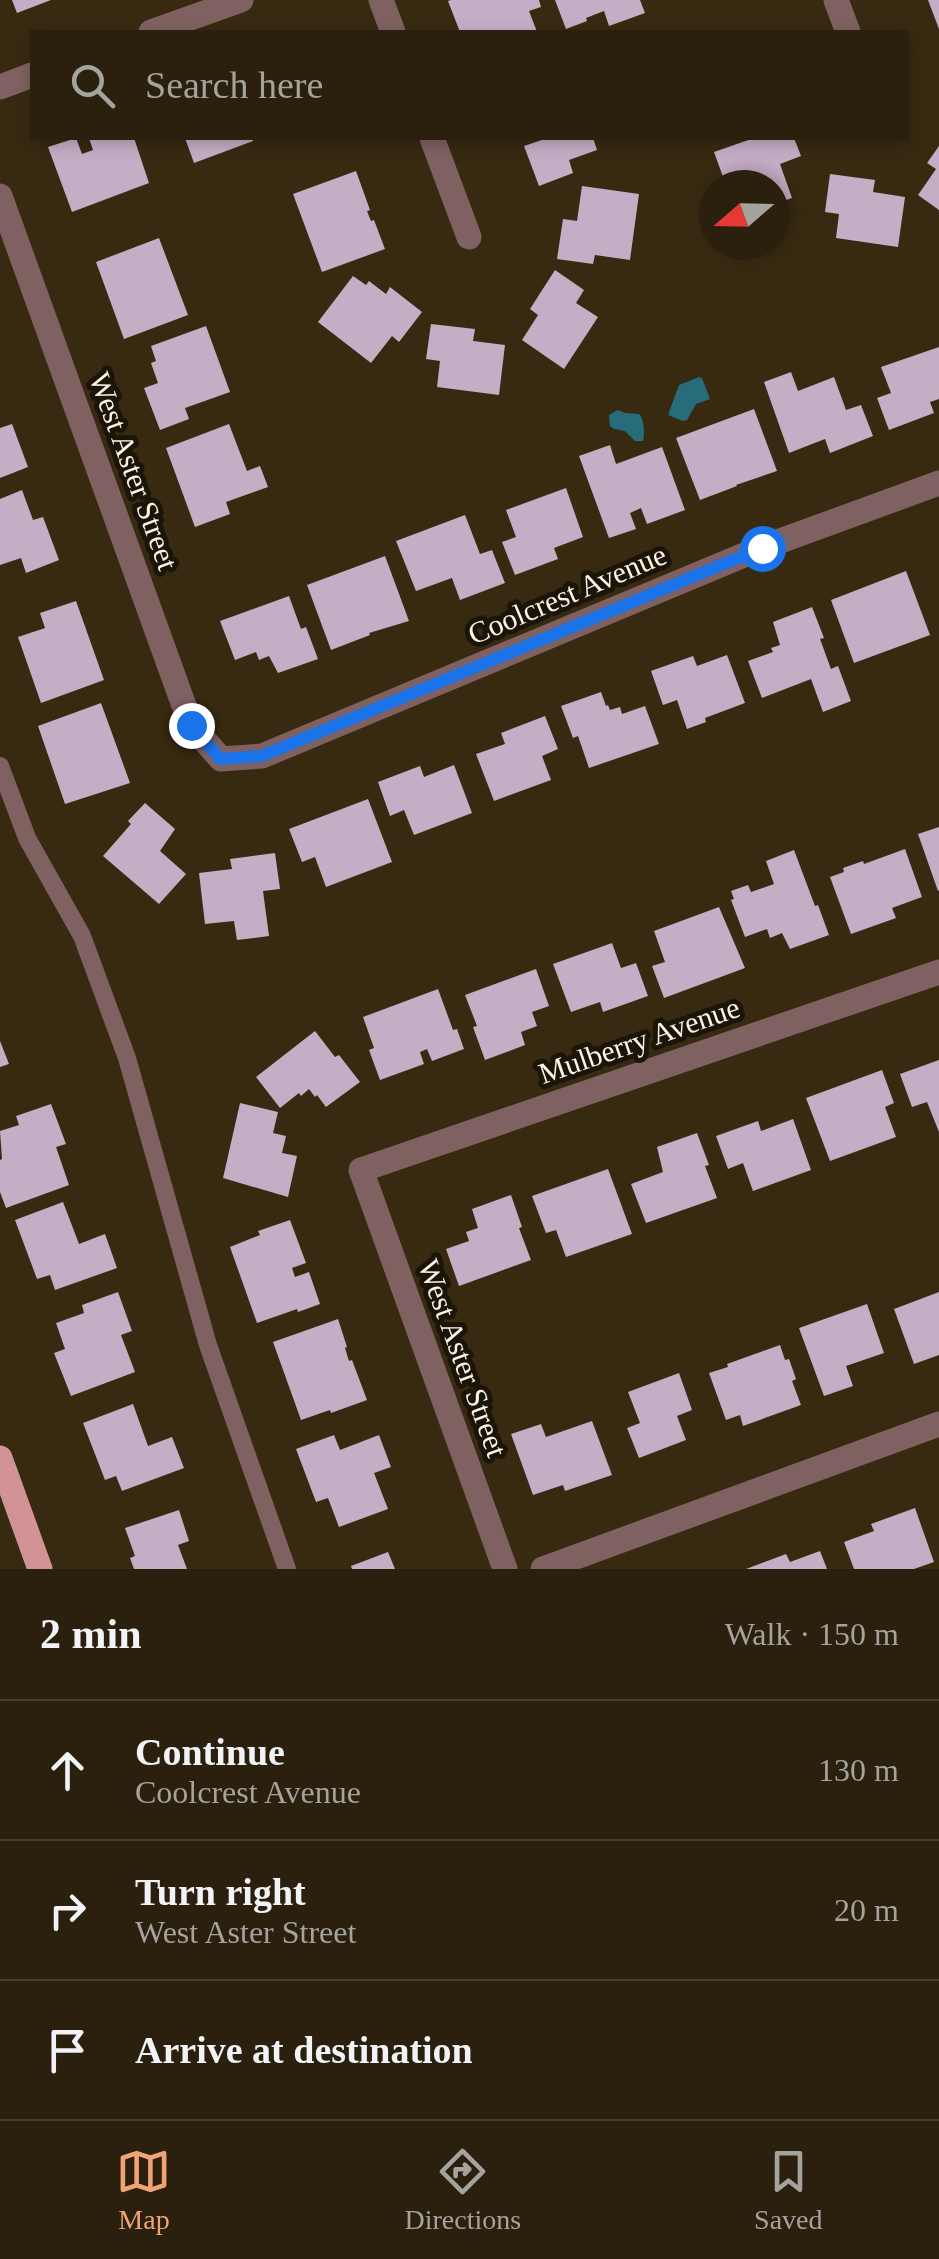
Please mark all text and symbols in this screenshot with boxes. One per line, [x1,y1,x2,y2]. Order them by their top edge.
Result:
search box [30,30,909,140]
icon: search [65,58,120,113]
text: Search here [145,64,323,106]
north arrow [699,170,789,260]
street label: West Aster Street [83,368,185,575]
route start [740,526,786,572]
street label: Coolcrest Avenue [463,537,671,651]
route end [169,703,215,749]
street label: Mulberry Avenue [534,990,744,1090]
street label: West Aster Street [412,1255,514,1462]
text: 2 min [40,1611,142,1657]
text: Walk · 150 m [725,1616,899,1652]
text: Continue [135,1731,285,1773]
icon: ahead [40,1743,95,1798]
text: 130 m [818,1752,899,1788]
text: Coolcrest Avenue [135,1774,361,1810]
text: Turn right [135,1871,306,1913]
icon: right [40,1883,95,1938]
text: 20 m [834,1892,899,1928]
text: West Aster Street [135,1914,356,1950]
icon: arrive [40,2023,95,2078]
text: Arrive at destination [135,2029,473,2071]
tab: Map [116,2144,171,2236]
tab: Directions [404,2144,521,2236]
tab: Saved [754,2144,823,2236]

